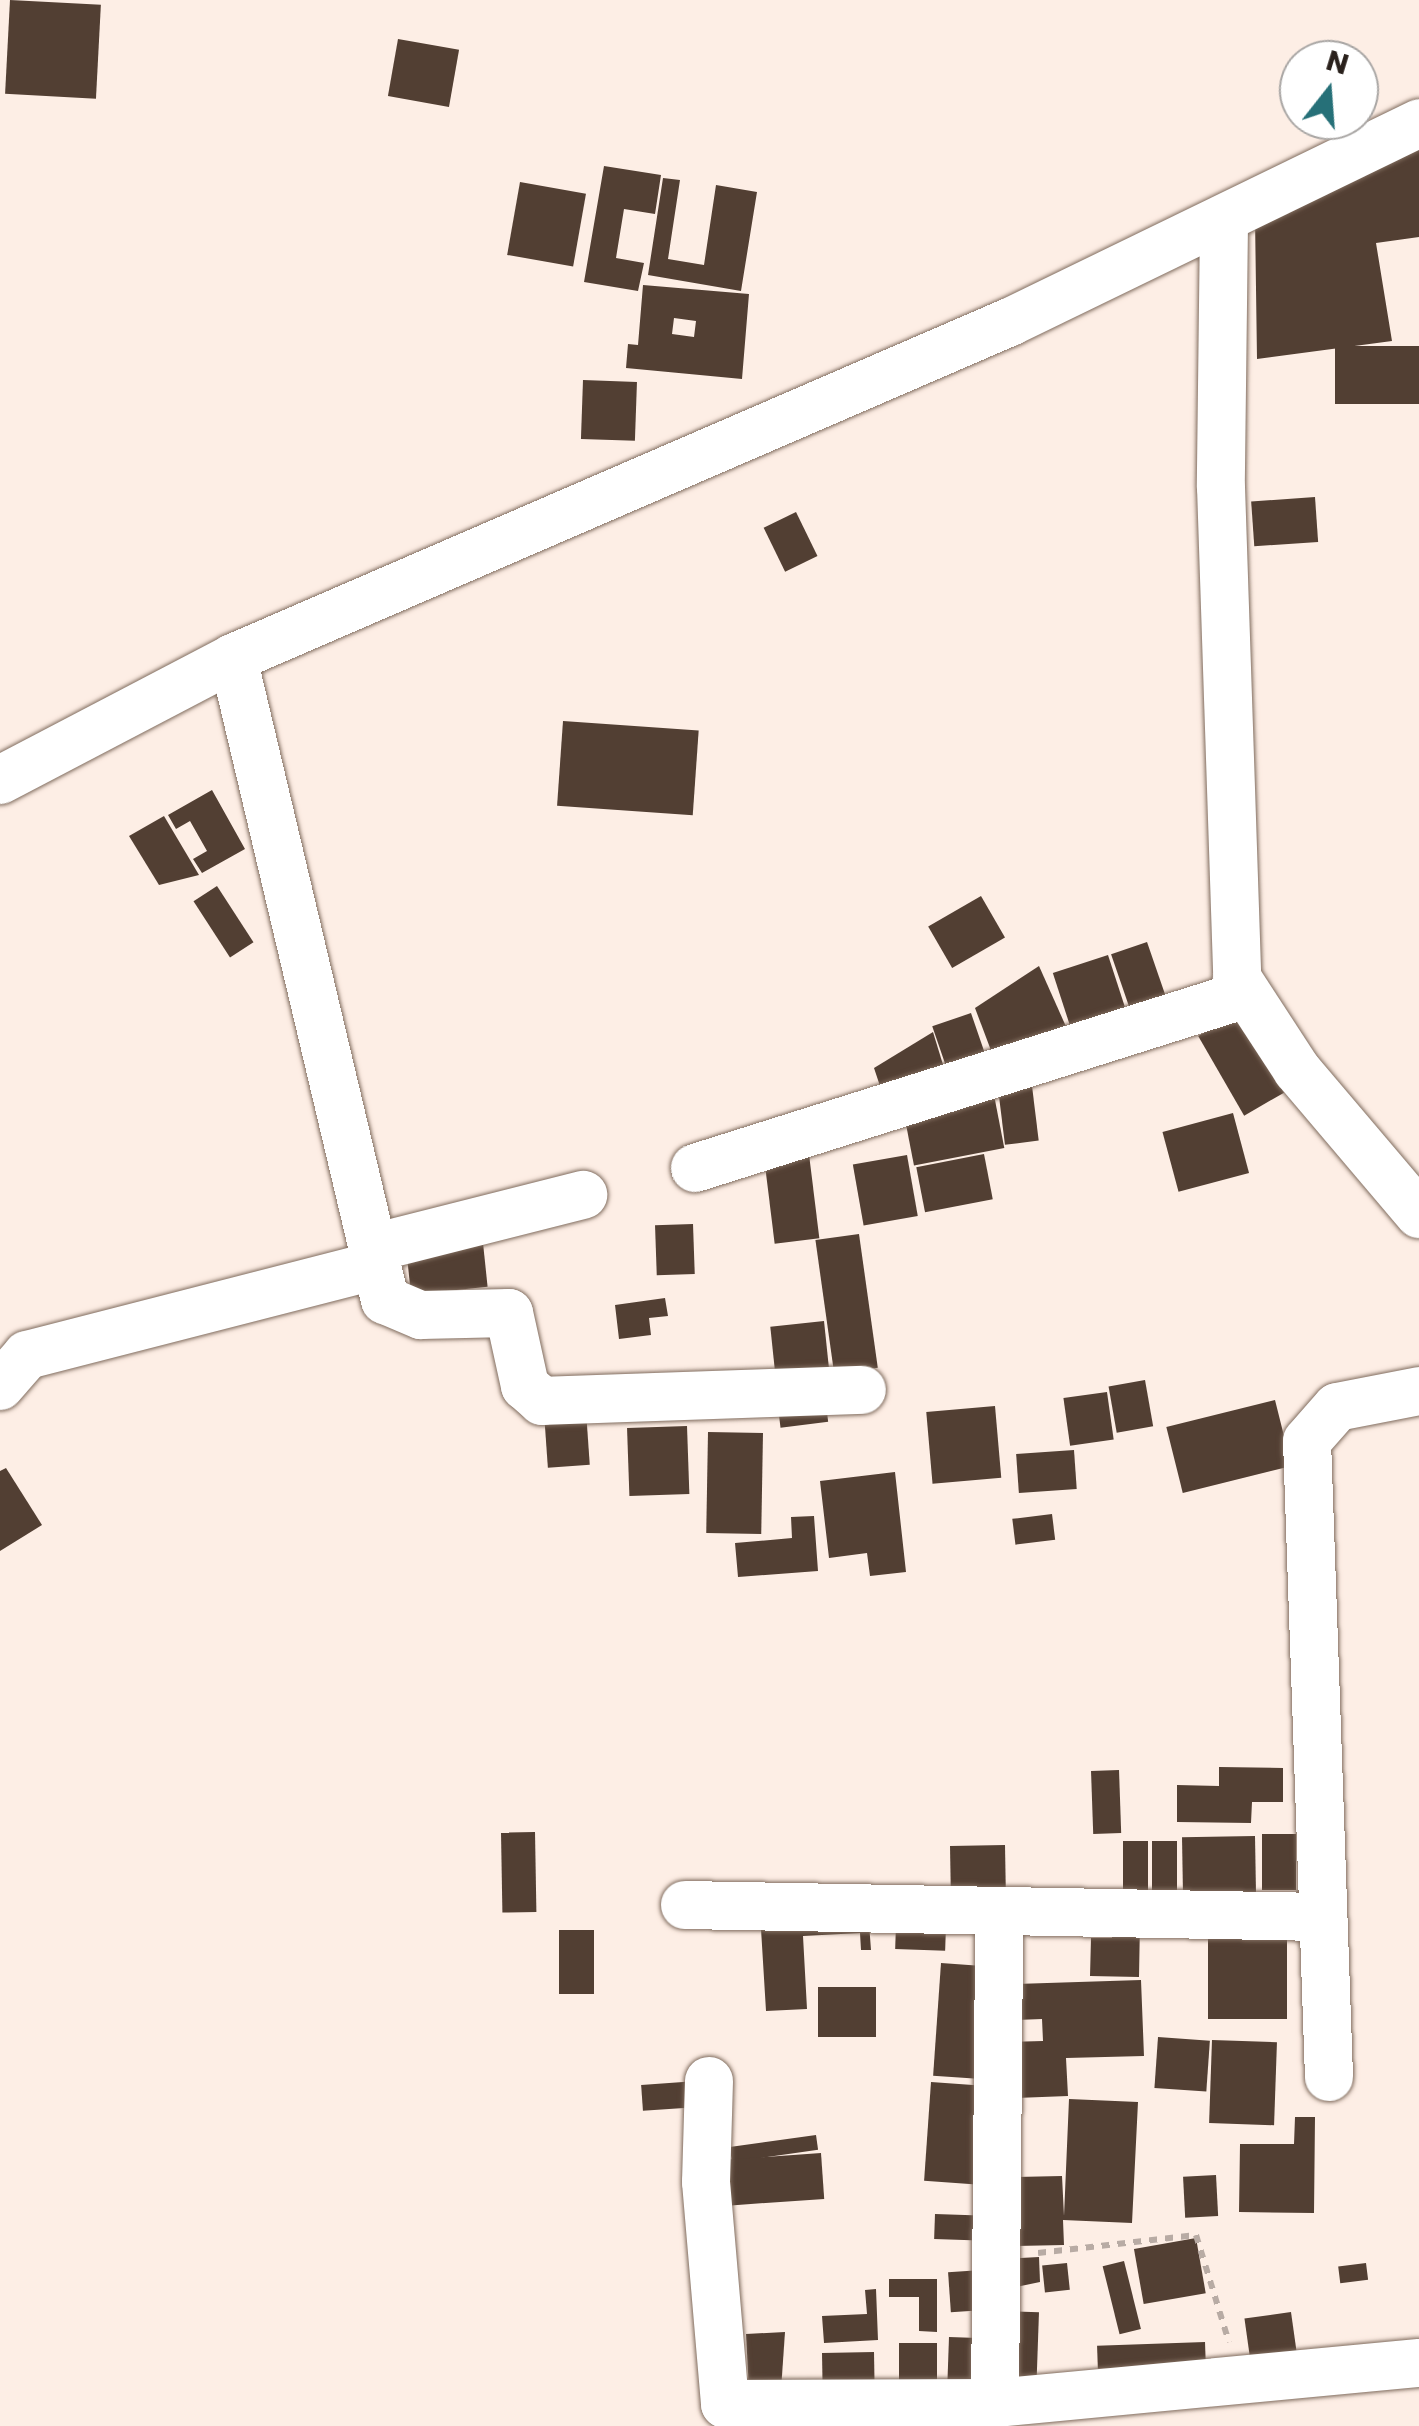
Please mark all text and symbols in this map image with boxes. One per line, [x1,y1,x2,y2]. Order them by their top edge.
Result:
north arrow [1279,40,1379,140]
text: N [1322,41,1353,84]

